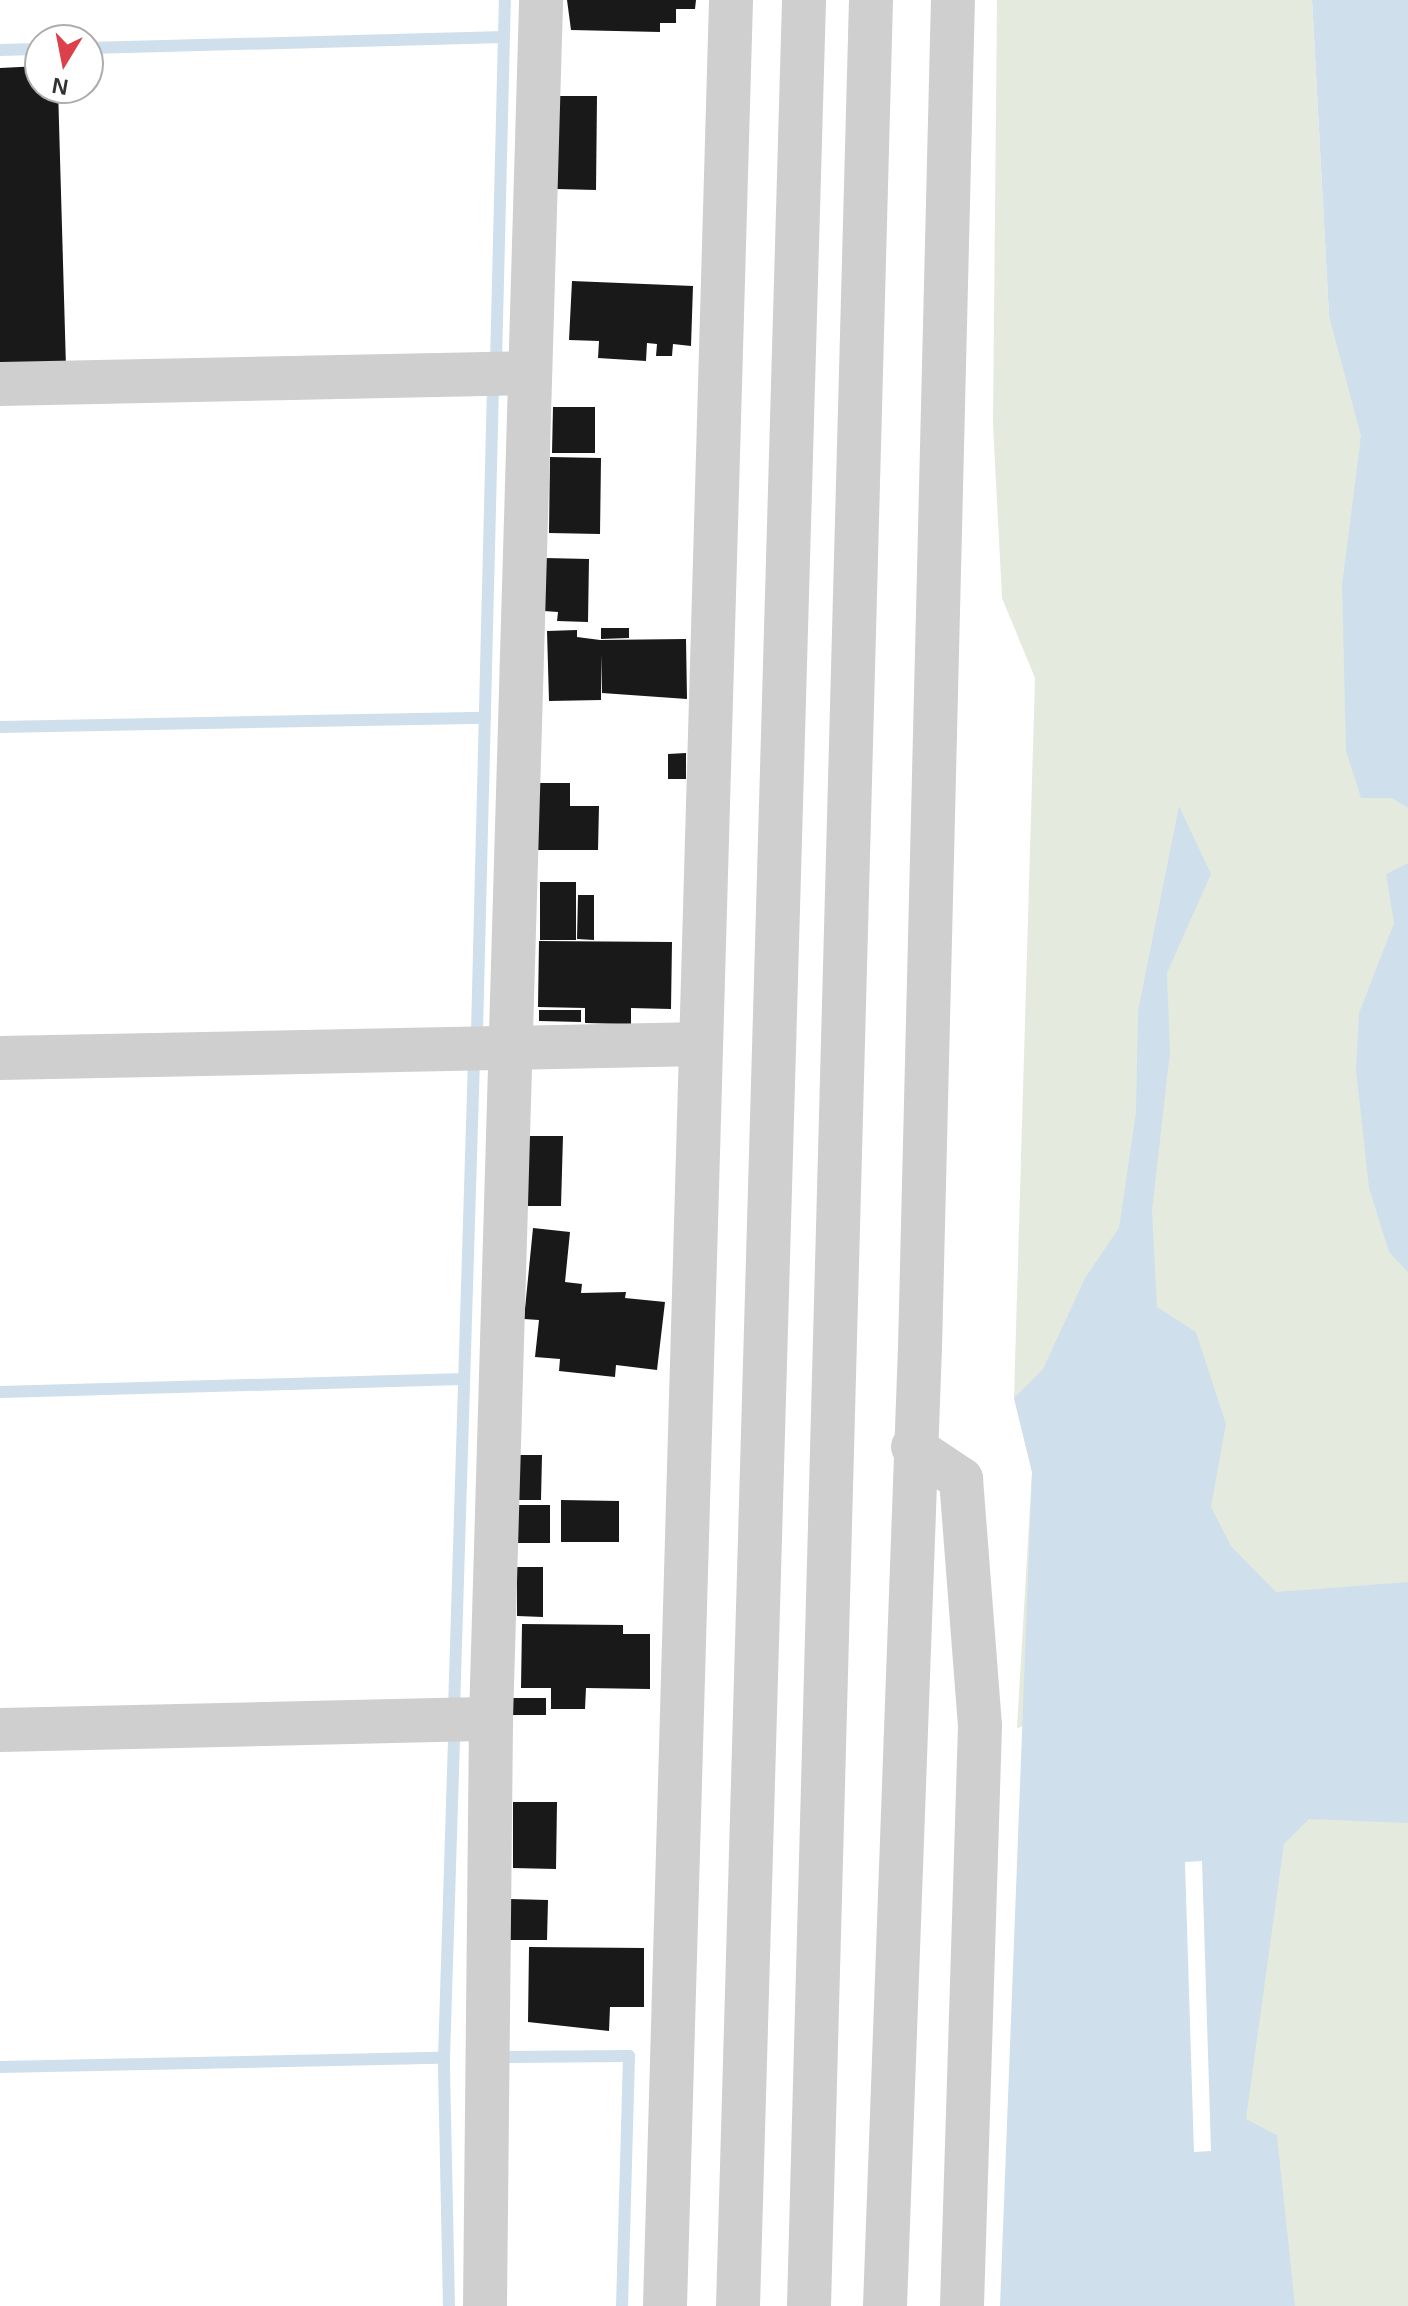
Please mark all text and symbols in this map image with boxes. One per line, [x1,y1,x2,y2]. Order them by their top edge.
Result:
north arrow [24,24,104,104]
text: N [50,72,70,100]

